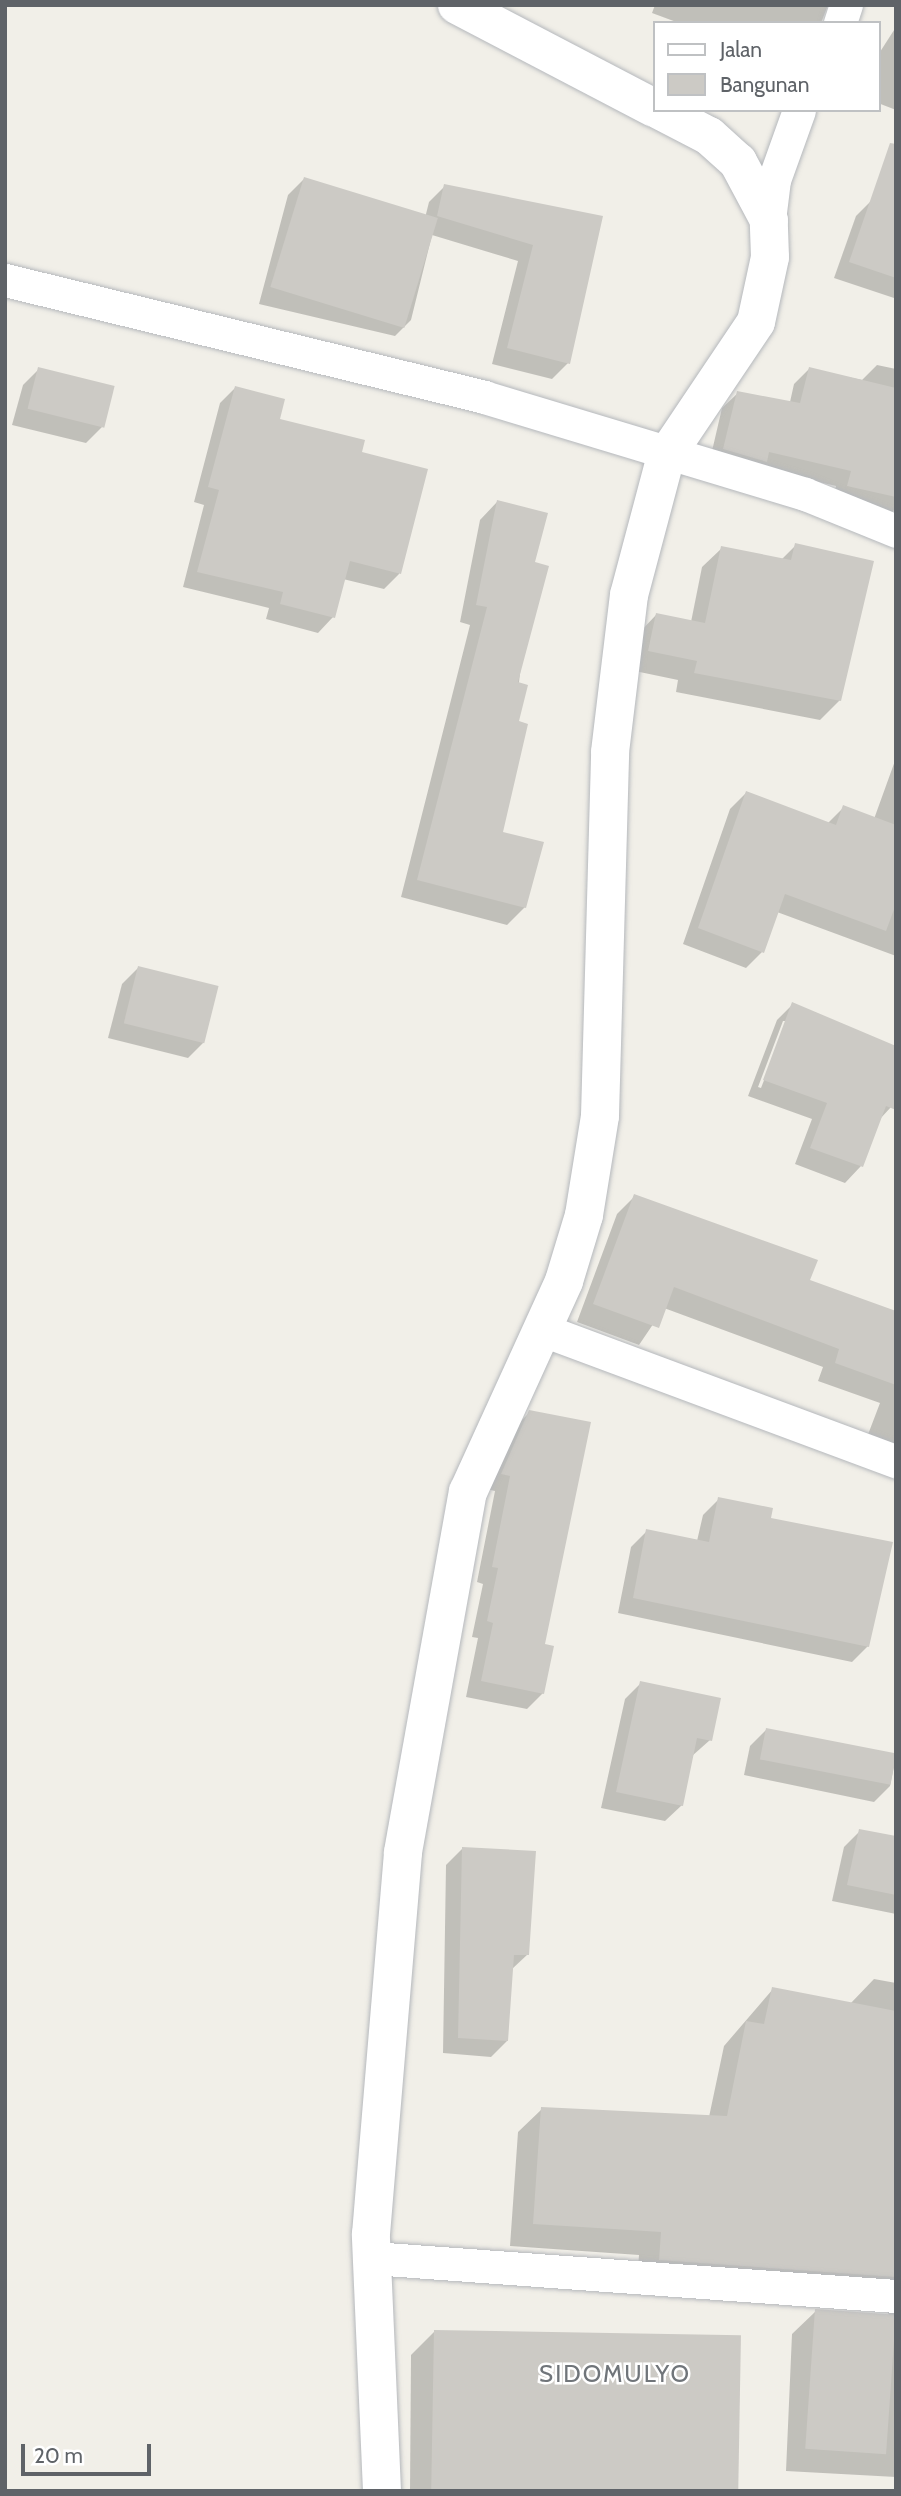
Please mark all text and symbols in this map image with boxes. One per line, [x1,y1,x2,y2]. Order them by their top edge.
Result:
legend [652,21,880,112]
text: Jalan [720,37,762,62]
text: Bangunan [720,72,809,97]
district label: SIDOMULYO [540,2360,690,2388]
scale bar [24,2430,154,2474]
text: 20 m [34,2443,83,2468]

